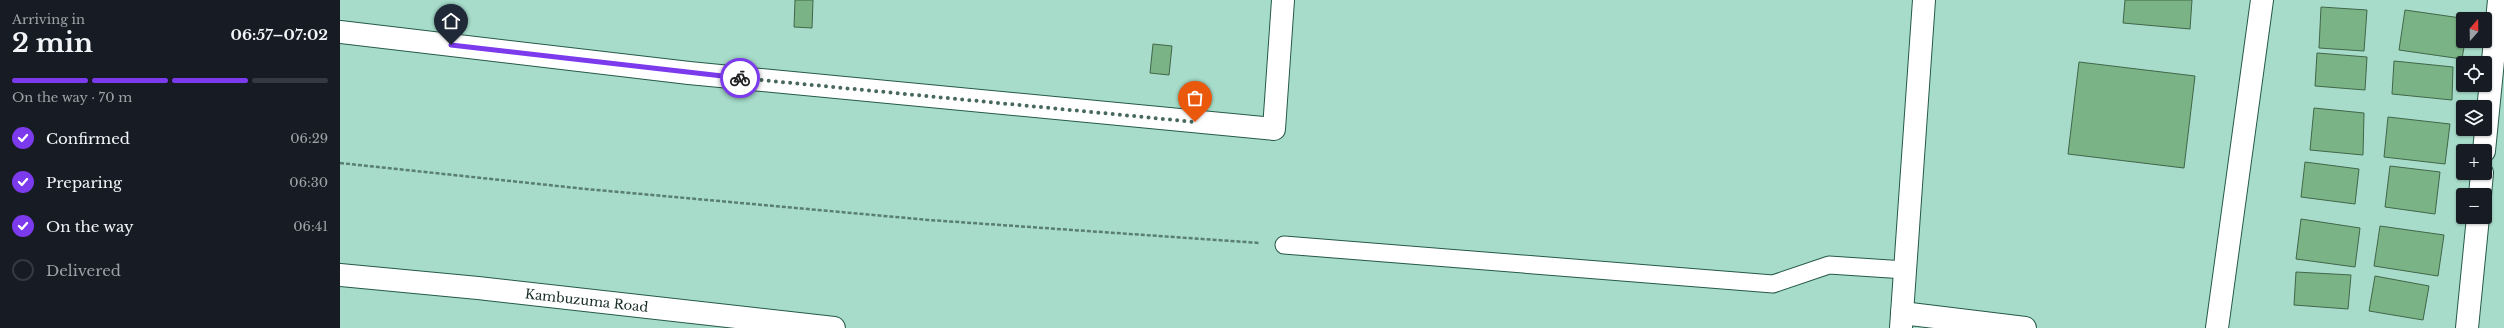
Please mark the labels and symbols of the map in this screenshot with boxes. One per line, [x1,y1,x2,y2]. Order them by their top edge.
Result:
pin [434,4,468,45]
north arrow [2456,12,2492,48]
courier [720,58,760,98]
pin [1178,81,1212,122]
street label: Kambuzuma Road [524,285,649,316]

